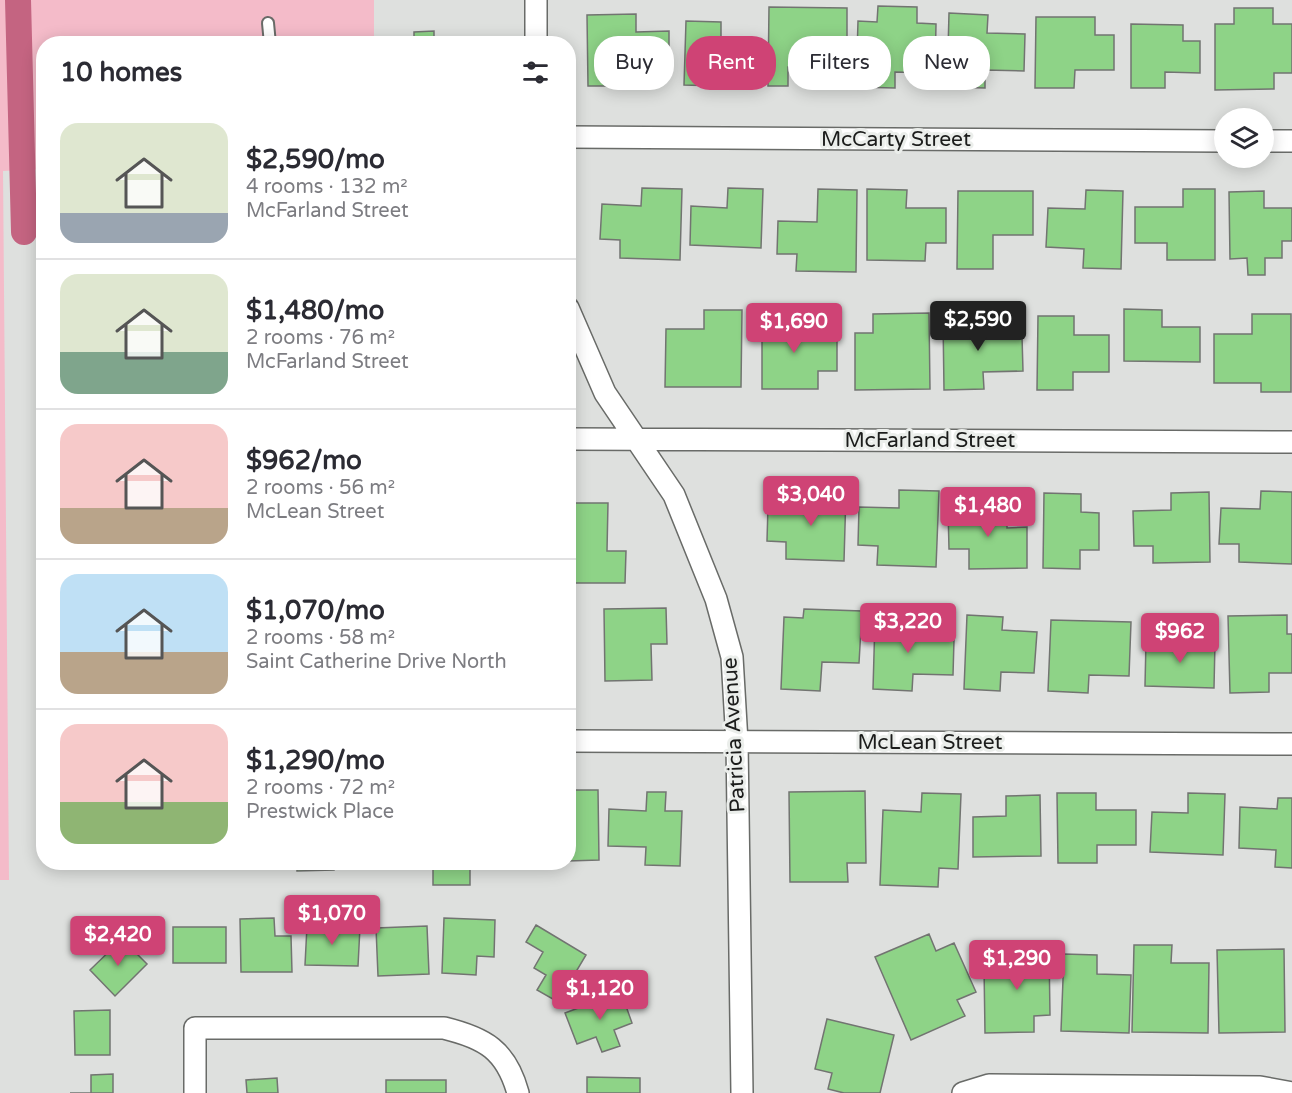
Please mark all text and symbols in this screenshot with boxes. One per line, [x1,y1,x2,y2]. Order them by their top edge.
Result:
chip: Buy [594,36,674,90]
chip: Rent [686,36,776,90]
chip: Filters [788,36,891,90]
chip: New [903,36,990,90]
icon: filters [519,56,552,89]
text: 10 homes [60,57,182,88]
map controls [1214,108,1274,168]
button: layers [1214,108,1274,168]
street label: McCarty Street [821,127,971,152]
text: $2,590/mo [246,144,385,175]
icon: home [108,147,180,219]
text: 4 rooms · 132 m² [246,175,408,199]
text: McFarland Street [246,199,409,223]
text: $1,480/mo [246,295,384,326]
icon: home [108,298,180,370]
pin: $2,590 [929,301,1027,352]
pin: $1,690 [745,303,843,354]
text: $2,590 [944,308,1012,332]
text: $1,690 [760,310,828,334]
text: 2 rooms · 76 m² [246,326,395,350]
text: McFarland Street [246,350,409,374]
street label: McFarland Street [845,428,1015,453]
text: $962/mo [246,445,362,476]
icon: home [108,448,180,520]
text: 2 rooms · 56 m² [246,476,395,500]
pin: $3,040 [762,476,860,527]
text: $3,040 [777,483,845,507]
pin: $1,480 [939,487,1037,538]
text: $1,480 [954,494,1022,518]
text: McLean Street [246,500,384,524]
text: $1,070/mo [246,595,385,626]
icon: home [108,598,180,670]
pin: $3,220 [859,603,957,654]
text: $3,220 [874,610,942,634]
pin: $962 [1144,613,1216,664]
text: $962 [1155,620,1205,644]
text: 2 rooms · 58 m² [246,626,395,650]
text: Saint Catherine Drive North [246,650,507,674]
street label: Patricia Avenue [717,657,751,813]
street label: McLean Street [857,730,1003,755]
text: $1,290/mo [246,745,385,776]
icon: home [108,748,180,820]
text: 2 rooms · 72 m² [246,776,395,800]
text: Prestwick Place [246,800,394,824]
pin: $1,070 [283,895,381,946]
text: $1,070 [298,902,366,926]
pin: $2,420 [69,916,167,967]
text: $2,420 [84,923,152,947]
pin: $1,290 [968,940,1066,991]
text: $1,290 [983,947,1051,971]
pin: $1,120 [551,970,649,1021]
text: $1,120 [566,977,634,1001]

